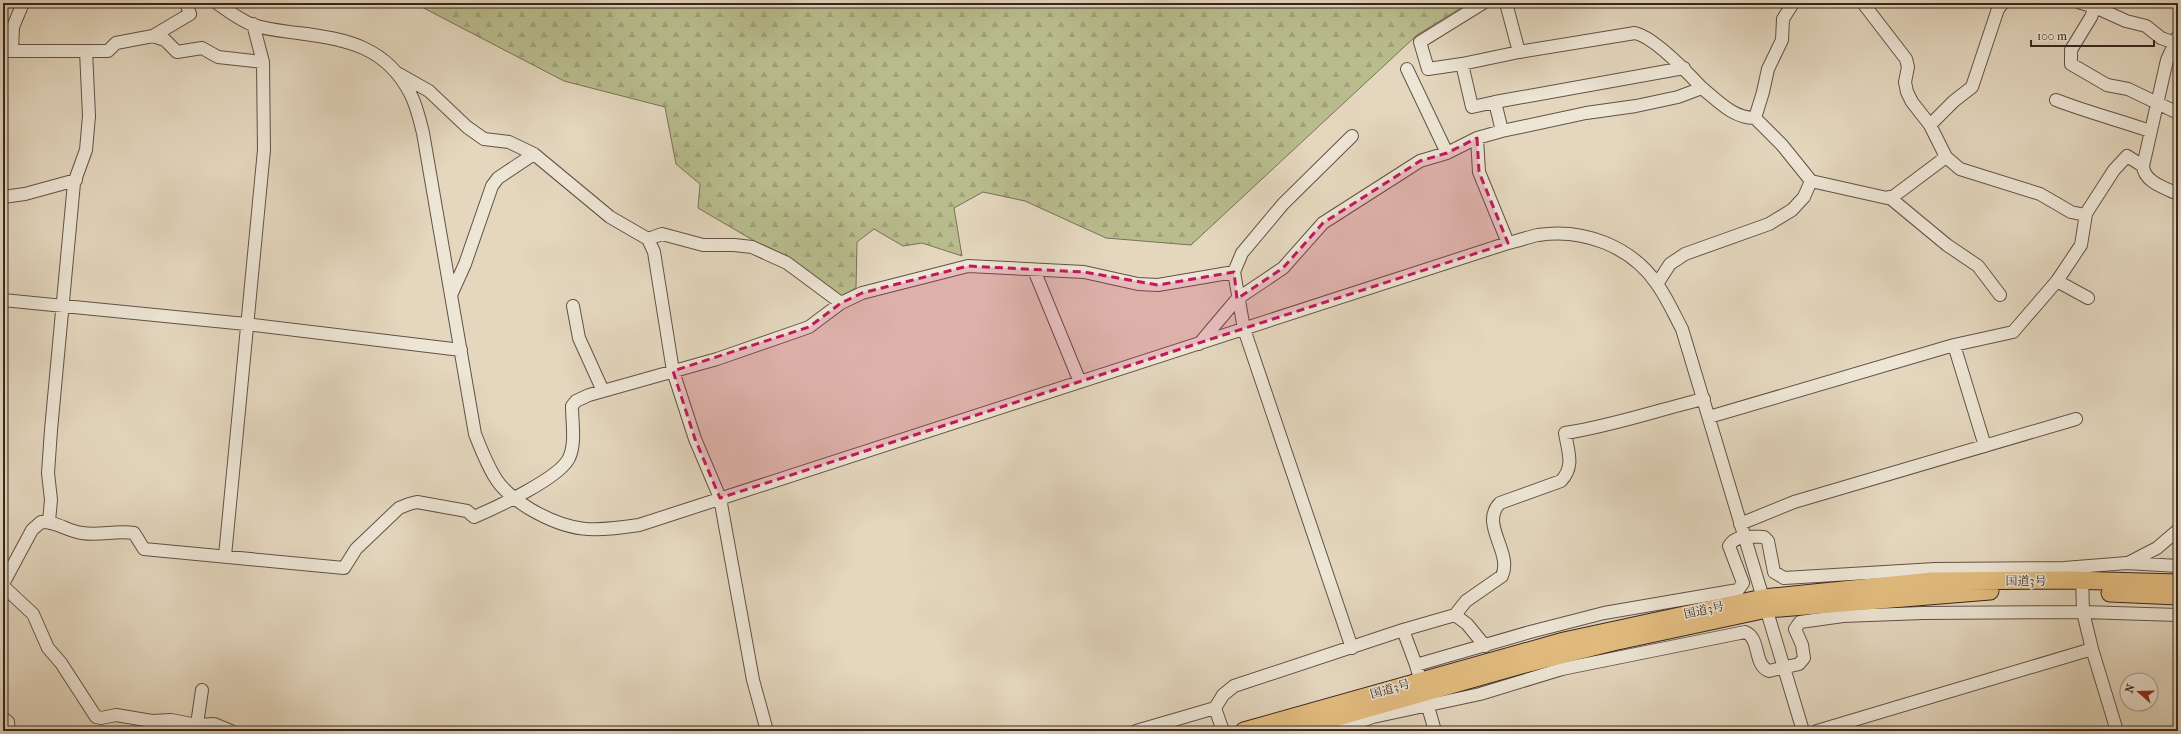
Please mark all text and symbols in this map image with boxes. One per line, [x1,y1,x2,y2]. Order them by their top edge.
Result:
scale bar [2031,22,2154,48]
text: 100 m [2037,29,2067,43]
street label: 国道3号 [2006,574,2046,588]
street label: 国道3号 [1683,599,1725,621]
north arrow [2119,672,2159,712]
street label: 国道3号 [1368,677,1412,701]
text: N [2123,682,2138,695]

